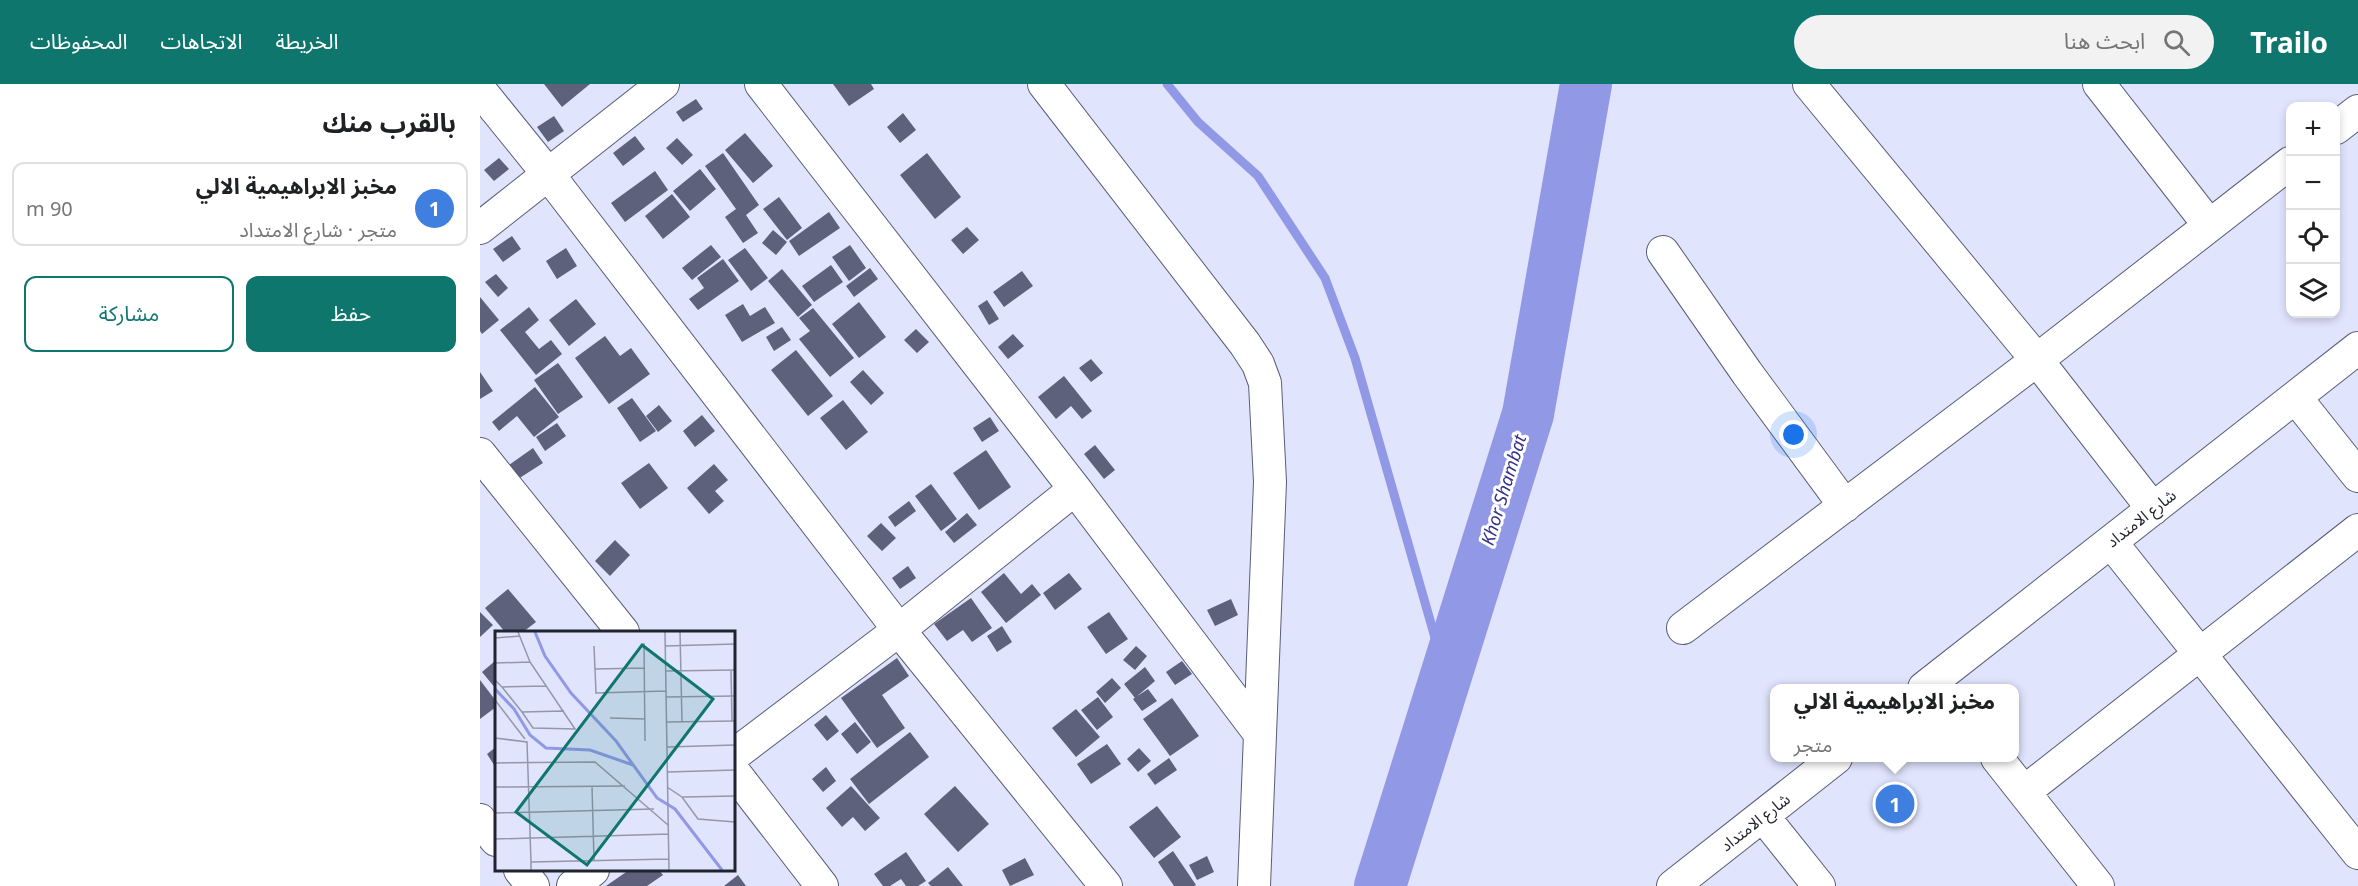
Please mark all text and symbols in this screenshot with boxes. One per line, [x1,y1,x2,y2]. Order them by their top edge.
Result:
search box [1794,15,2214,69]
text: Trailo [2250,23,2328,61]
text: ابحث هنا [2064,25,2145,55]
icon: search [2160,26,2193,59]
text: المحفوظات [30,27,127,55]
text: الاتجاهات [160,27,242,55]
text: الخريطة [275,27,338,55]
map controls [2286,102,2340,318]
button: + [2286,102,2340,156]
text: بالقرب منك [322,104,456,140]
button: − [2286,156,2340,210]
text: مخبز الابراهيمية الالي [196,170,397,200]
text: 90 m [26,195,73,222]
text: 1 [429,195,440,222]
button: locate [2286,210,2340,264]
text: متجر · شارع الامتداد [239,216,397,243]
button: layers [2286,264,2340,318]
button: مشاركة [24,276,234,352]
button: حفظ [246,276,456,352]
your location [1779,420,1808,449]
water label: Khor Shambat [1475,430,1532,548]
street label: شارع الامتداد [2102,484,2182,554]
inset map [495,631,735,871]
popup [1770,684,2019,762]
text: مخبز الابراهيمية الالي [1794,685,1995,715]
text: متجر [1794,731,1832,758]
pin: 1 [1876,782,1914,826]
street label: شارع الامتداد [1716,788,1796,858]

